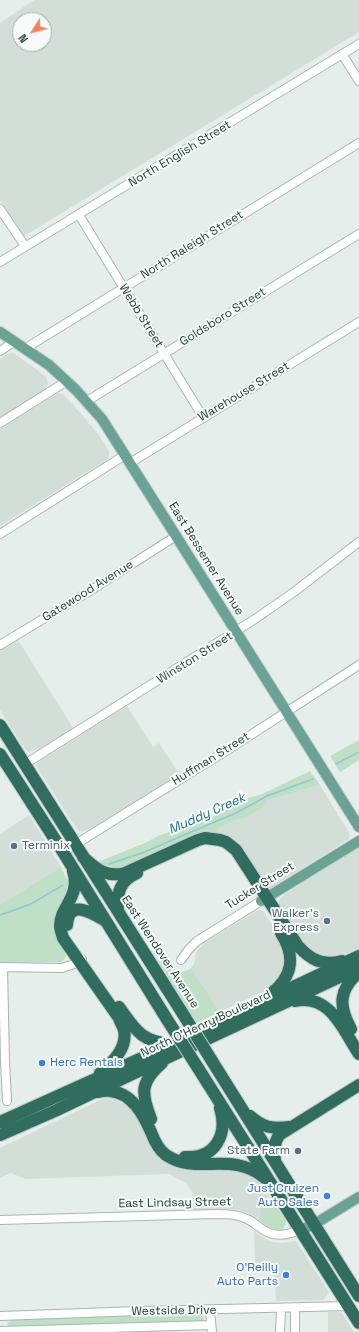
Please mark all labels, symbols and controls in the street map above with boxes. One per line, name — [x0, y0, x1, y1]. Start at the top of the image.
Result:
north arrow — [12, 12, 52, 52]
text: N — [15, 31, 31, 46]
street label: North English Street — [126, 118, 234, 190]
street label: North Raleigh Street — [138, 208, 246, 282]
street label: Webb Street — [116, 281, 166, 351]
street label: Goldsboro Street — [177, 285, 269, 349]
street label: Warehouse Street — [196, 359, 292, 425]
street label: East Bessemer Avenue — [165, 500, 247, 618]
street label: Gatewood Avenue — [40, 557, 136, 625]
street label: Winston Street — [154, 629, 236, 687]
street label: Huffman Street — [170, 729, 252, 789]
water label: Muddy Creek — [166, 790, 248, 838]
place label: Terminix — [22, 839, 70, 853]
marker: Terminix — [9, 841, 19, 851]
street label: Tucker Street — [223, 859, 297, 913]
street label: East Wendover Avenue — [118, 893, 202, 1011]
place label: Walker's Express — [272, 907, 319, 935]
marker: Walker's Express — [322, 916, 332, 926]
street label: North O'Henry Boulevard — [139, 988, 273, 1060]
place label: Herc Rentals — [50, 1056, 123, 1070]
marker: Herc Rentals — [37, 1058, 47, 1068]
place label: State Farm — [227, 1144, 290, 1158]
marker: State Farm — [293, 1146, 303, 1156]
place label: Just Cruizen Auto Sales — [247, 1182, 319, 1210]
marker: Just Cruizen Auto Sales — [322, 1191, 332, 1201]
street label: East Lindsay Street — [118, 1195, 232, 1211]
place label: O'Reilly Auto Parts — [217, 1261, 278, 1289]
marker: O'Reilly Auto Parts — [281, 1270, 291, 1280]
street label: Westside Drive — [131, 1303, 217, 1319]

